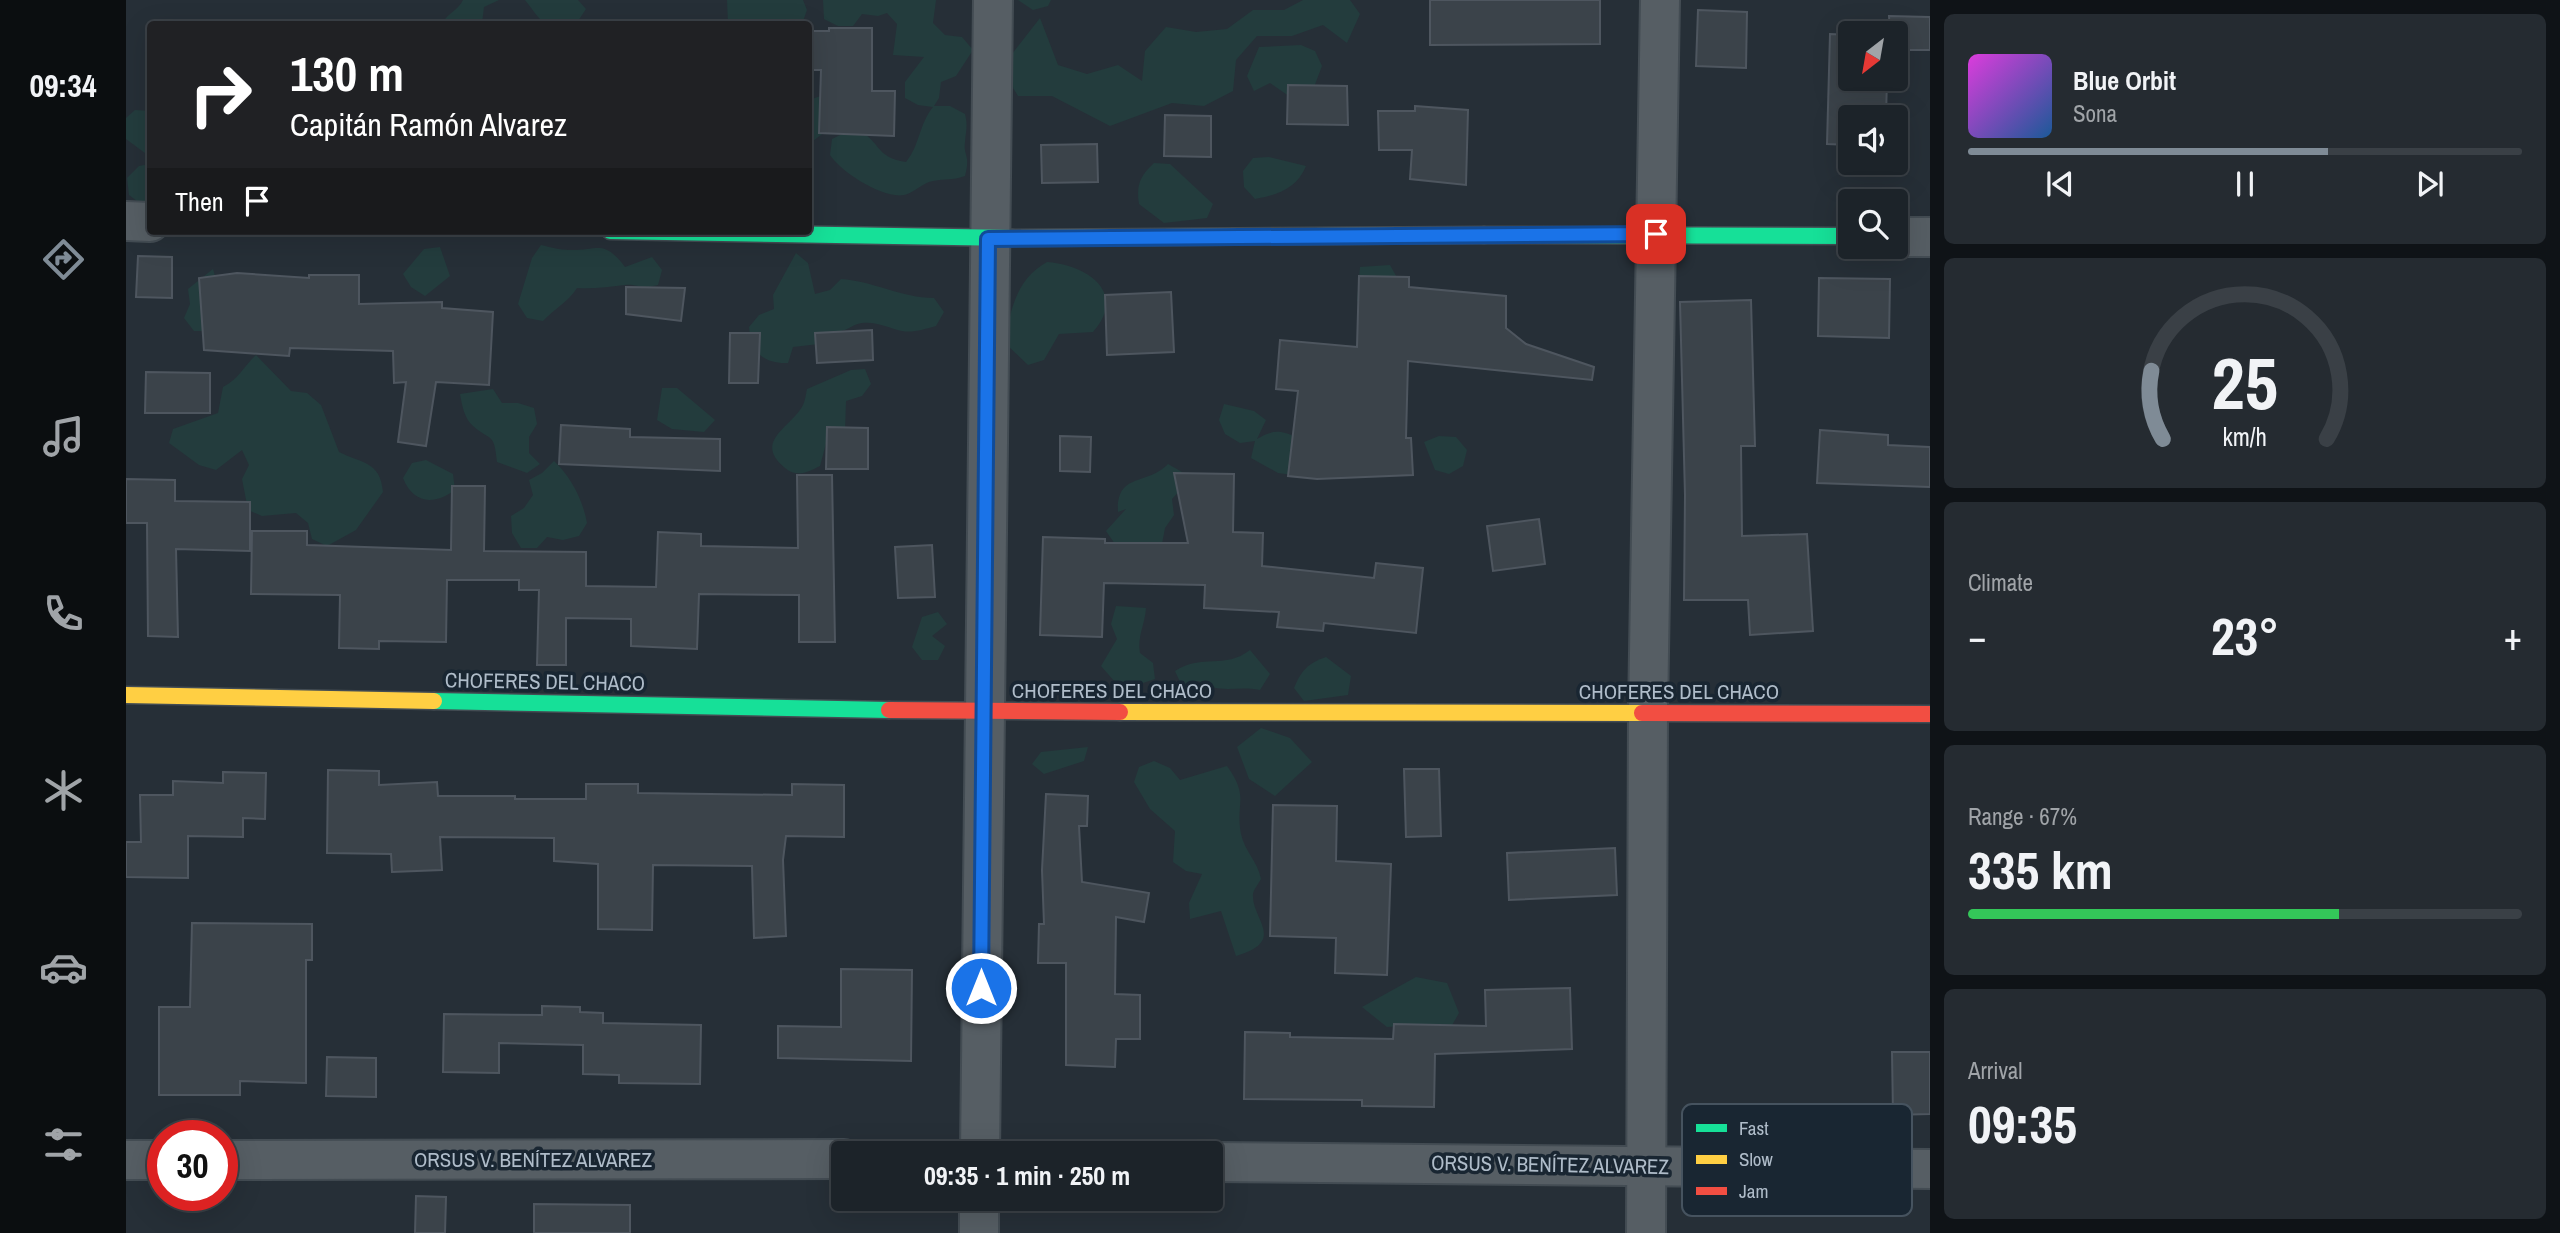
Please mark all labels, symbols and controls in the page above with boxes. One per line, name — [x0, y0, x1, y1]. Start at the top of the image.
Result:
north arrow — [1838, 21, 1908, 91]
map controls — [1838, 21, 1908, 259]
text: 130 m — [290, 40, 404, 106]
icon: right — [175, 49, 266, 140]
text: Blue Orbit — [2073, 63, 2176, 98]
text: 09:34 — [29, 64, 97, 107]
text: Sona — [2073, 98, 2117, 129]
text: Capitán Ramón Alvarez — [290, 103, 567, 146]
button: sound — [1838, 105, 1908, 175]
icon: previous — [2041, 165, 2079, 203]
icon: pause — [2226, 165, 2264, 203]
icon: next — [2411, 165, 2449, 203]
icon: arrive — [238, 182, 276, 220]
text: Then — [175, 184, 224, 219]
button: search — [1838, 189, 1908, 259]
pin — [1626, 204, 1686, 264]
icon: arrive — [1637, 215, 1675, 253]
icon: directions — [39, 235, 88, 284]
text: 25 — [2212, 334, 2278, 432]
icon: music — [39, 412, 88, 461]
text: km/h — [2223, 419, 2267, 453]
text: Climate — [1968, 567, 2033, 598]
icon: phone — [39, 589, 88, 638]
text: 23° — [2211, 601, 2279, 671]
text: − — [1968, 611, 1986, 662]
text: + — [2504, 611, 2522, 662]
street label: CHOFERES DEL CHACO — [445, 665, 645, 698]
street label: CHOFERES DEL CHACO — [1012, 676, 1212, 705]
street label: CHOFERES DEL CHACO — [1579, 677, 1779, 706]
icon: climate — [39, 766, 88, 815]
text: Range · 67% — [1968, 801, 2077, 832]
text: 335 km — [1968, 835, 2113, 905]
icon: car — [39, 943, 88, 992]
position arrow — [944, 951, 1018, 1025]
text: Arrival — [1968, 1055, 2023, 1086]
text: 09:35 — [1968, 1089, 2077, 1159]
legend — [1682, 1104, 1912, 1216]
text: Fast — [1739, 1115, 1769, 1141]
icon: filters — [39, 1120, 88, 1169]
speed limit sign: 30 — [147, 1120, 238, 1211]
street label: ORSUS V. BENÍTEZ ALVAREZ — [414, 1145, 652, 1174]
text: Slow — [1739, 1146, 1774, 1172]
street label: ORSUS V. BENÍTEZ ALVAREZ — [1431, 1148, 1670, 1181]
text: 09:35 · 1 min · 250 m — [924, 1158, 1130, 1193]
text: Jam — [1739, 1178, 1768, 1204]

